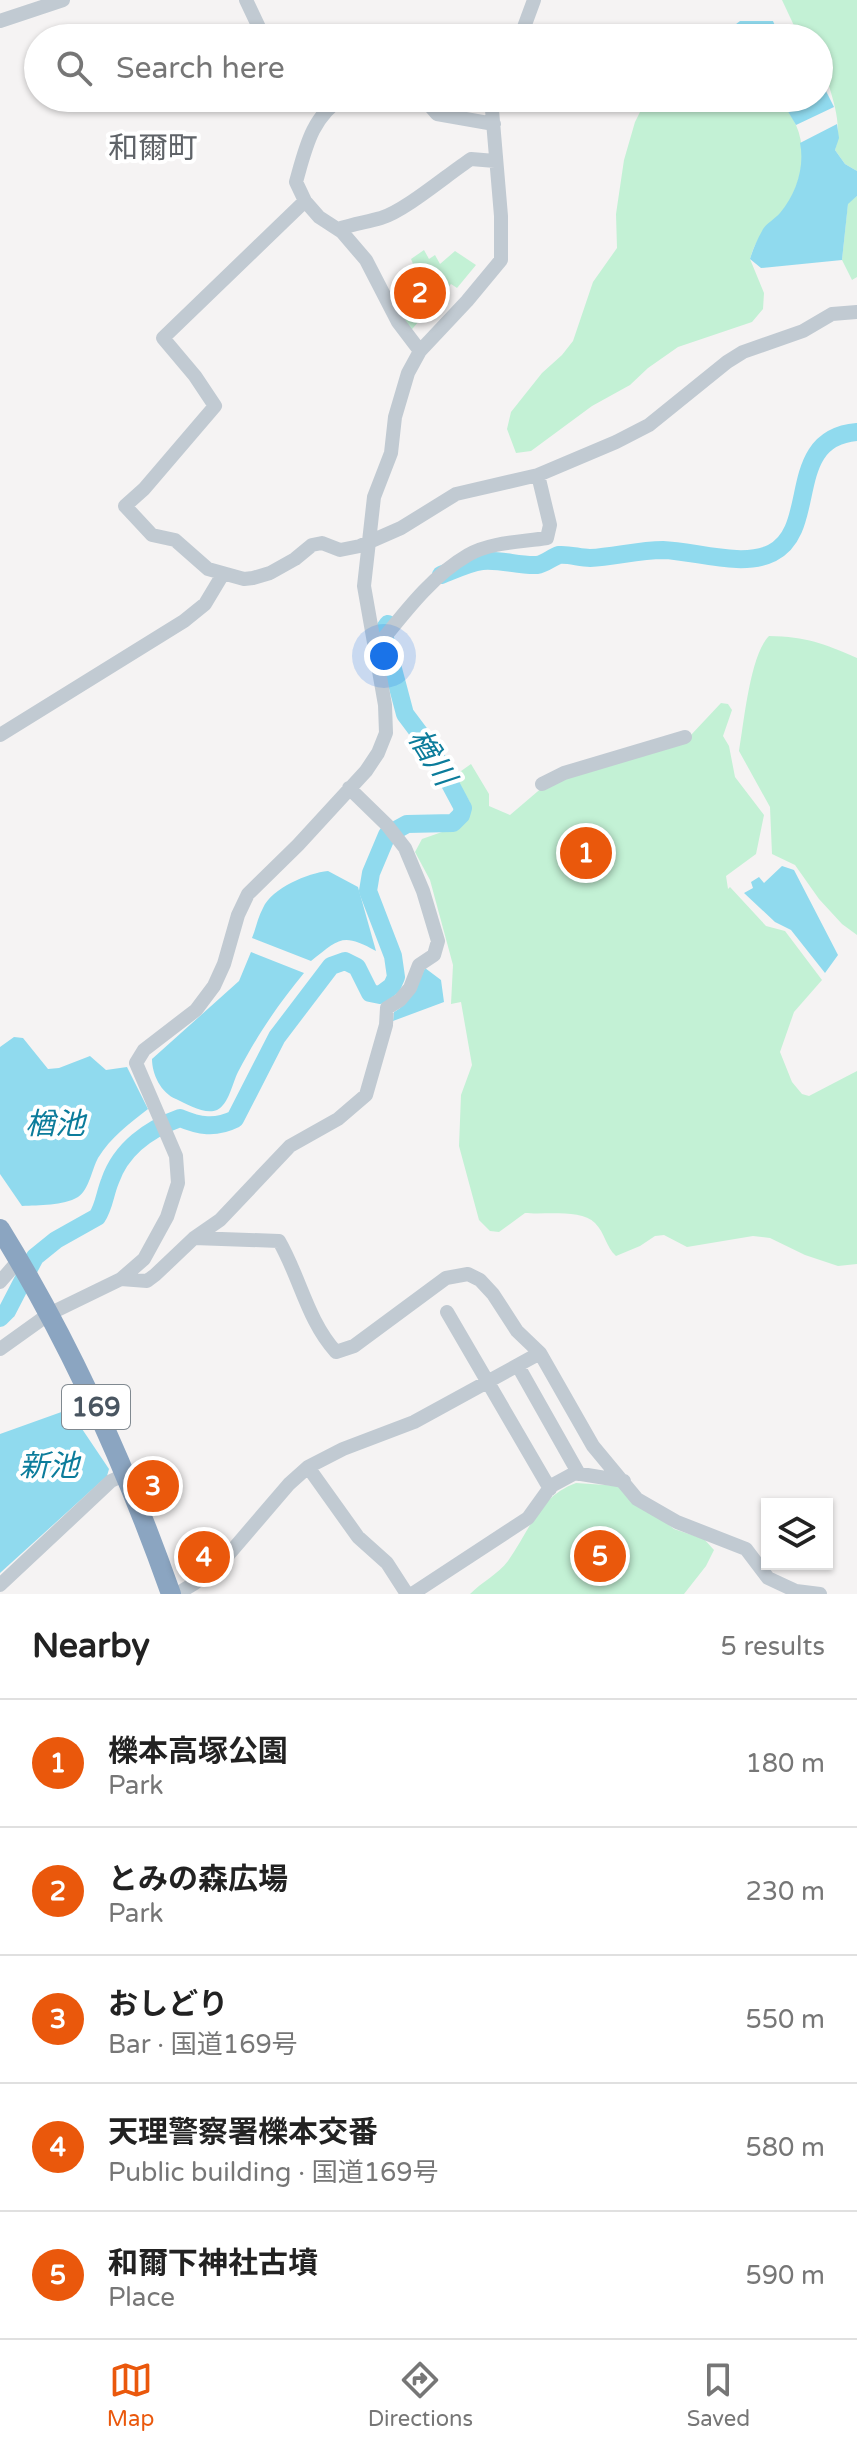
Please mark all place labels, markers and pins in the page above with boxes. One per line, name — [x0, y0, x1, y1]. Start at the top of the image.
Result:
pin: 2 — [394, 263, 446, 323]
pin: 1 — [560, 823, 612, 883]
pin: 3 — [127, 1456, 179, 1516]
pin: 5 — [574, 1526, 626, 1586]
pin: 4 — [178, 1527, 230, 1587]

